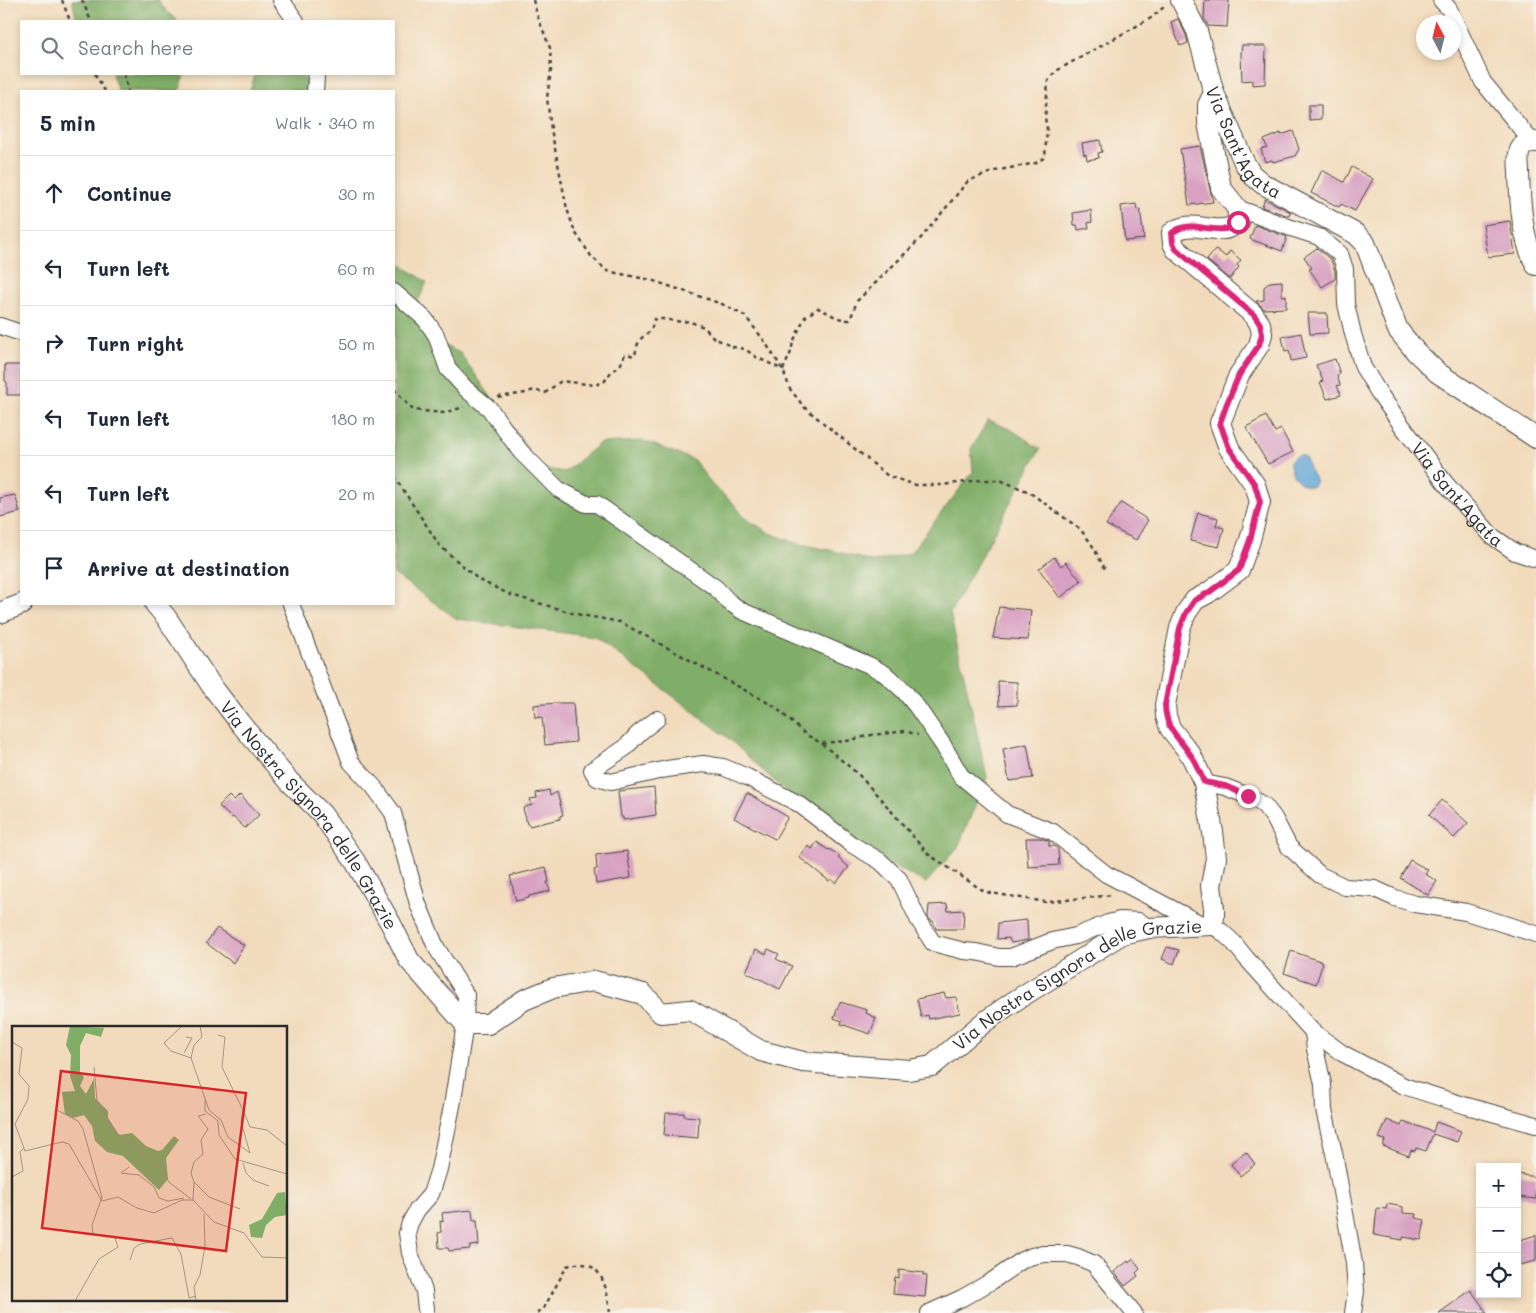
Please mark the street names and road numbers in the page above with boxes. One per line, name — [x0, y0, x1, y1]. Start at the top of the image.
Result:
street label: Via Sant'Agata — [1201, 84, 1286, 204]
street label: Via Sant'Agata — [1406, 437, 1508, 552]
street label: Via Nostra Signora delle Grazie — [215, 695, 404, 934]
street label: Via Nostra Signora delle Grazie — [947, 913, 1203, 1056]

